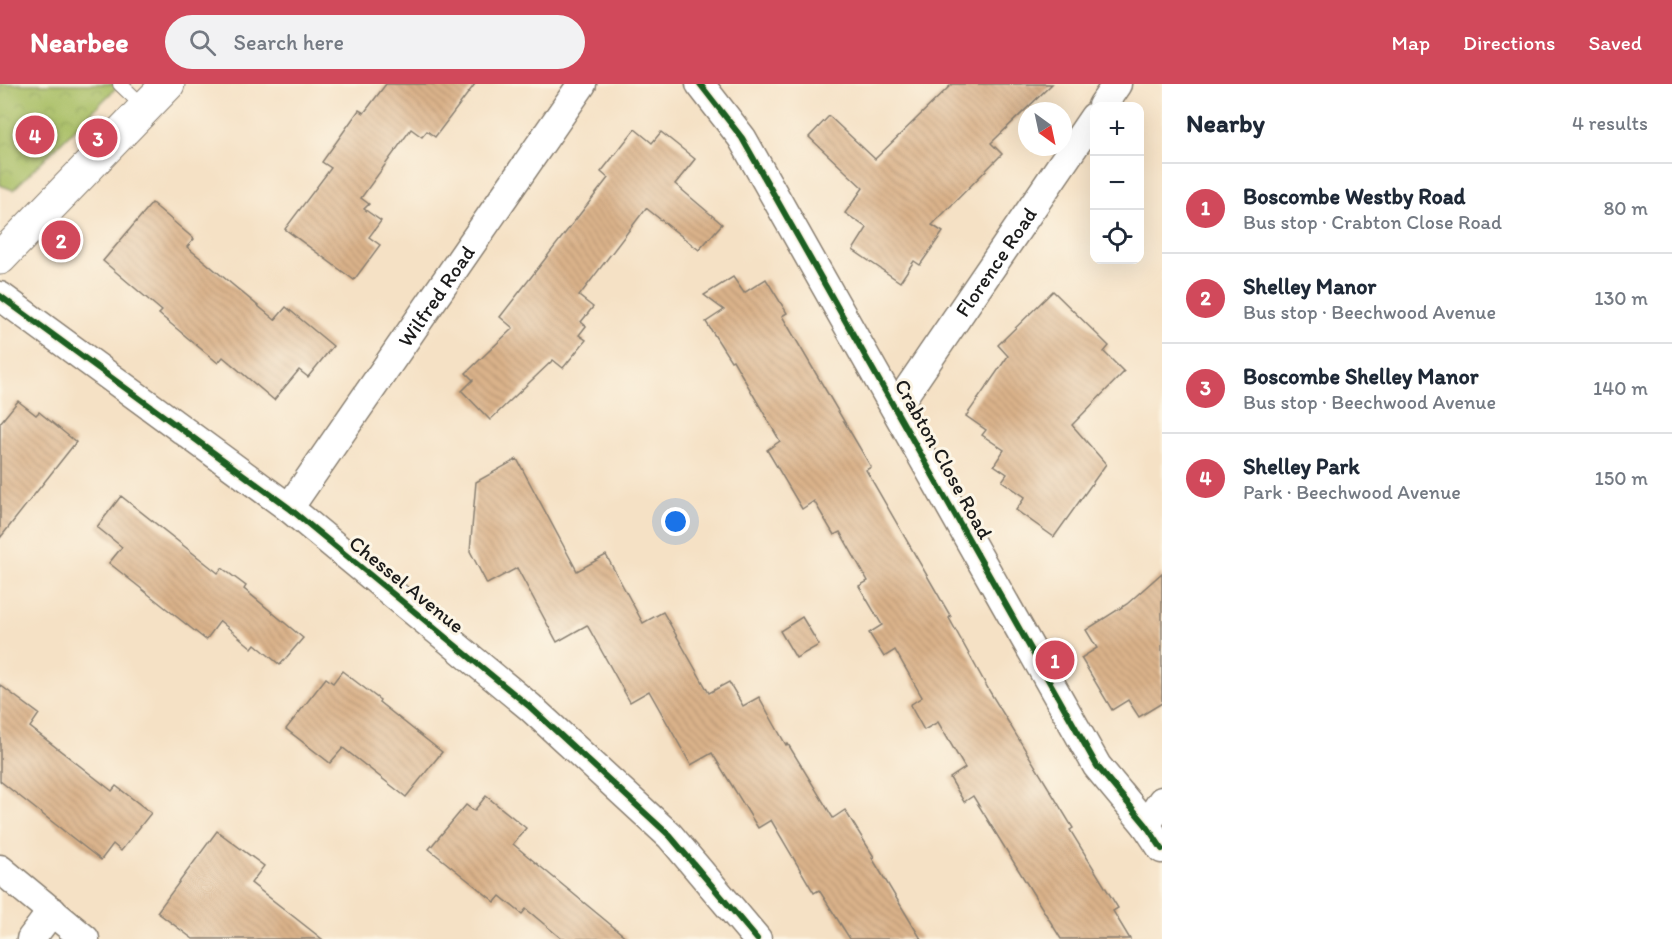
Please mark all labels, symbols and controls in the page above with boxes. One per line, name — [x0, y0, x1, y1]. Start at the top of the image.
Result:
search box — [165, 15, 585, 69]
text: Nearbee — [30, 25, 129, 59]
icon: search — [186, 26, 219, 59]
text: Search here — [234, 29, 344, 56]
text: Map — [1392, 30, 1430, 55]
text: Directions — [1463, 30, 1555, 55]
text: Saved — [1588, 30, 1642, 55]
north arrow — [1018, 102, 1072, 156]
map controls — [1090, 102, 1144, 264]
button: + — [1090, 102, 1144, 156]
text: Nearby — [1186, 107, 1265, 139]
text: 4 results — [1572, 111, 1648, 135]
pin: 4 — [15, 112, 54, 158]
pin: 3 — [78, 116, 118, 160]
button: − — [1090, 156, 1144, 210]
text: Boscombe Westby Road — [1243, 183, 1466, 210]
text: 1 — [1201, 196, 1210, 220]
text: 80 m — [1603, 196, 1648, 220]
street label: Florence Road — [949, 202, 1041, 321]
button: locate — [1090, 210, 1144, 264]
text: Bus stop · Crabton Close Road — [1243, 210, 1502, 234]
pin: 2 — [42, 218, 80, 262]
street label: Wilfred Road — [392, 240, 479, 351]
text: Shelley Manor — [1243, 273, 1376, 300]
text: 2 — [1200, 286, 1211, 310]
text: 130 m — [1594, 286, 1648, 310]
text: Bus stop · Beechwood Avenue — [1243, 300, 1496, 324]
text: Boscombe Shelley Manor — [1243, 363, 1478, 390]
street label: Crabton Close Road — [890, 375, 999, 544]
text: 3 — [1200, 376, 1211, 400]
text: 140 m — [1593, 376, 1648, 400]
text: Bus stop · Beechwood Avenue — [1243, 390, 1496, 414]
text: Shelley Park — [1243, 453, 1360, 480]
text: 4 — [1199, 466, 1212, 490]
text: 150 m — [1595, 466, 1648, 490]
text: Park · Beechwood Avenue — [1243, 480, 1461, 504]
your location — [661, 507, 690, 536]
street label: Chessel Avenue — [344, 530, 470, 638]
pin: 1 — [1036, 638, 1074, 682]

